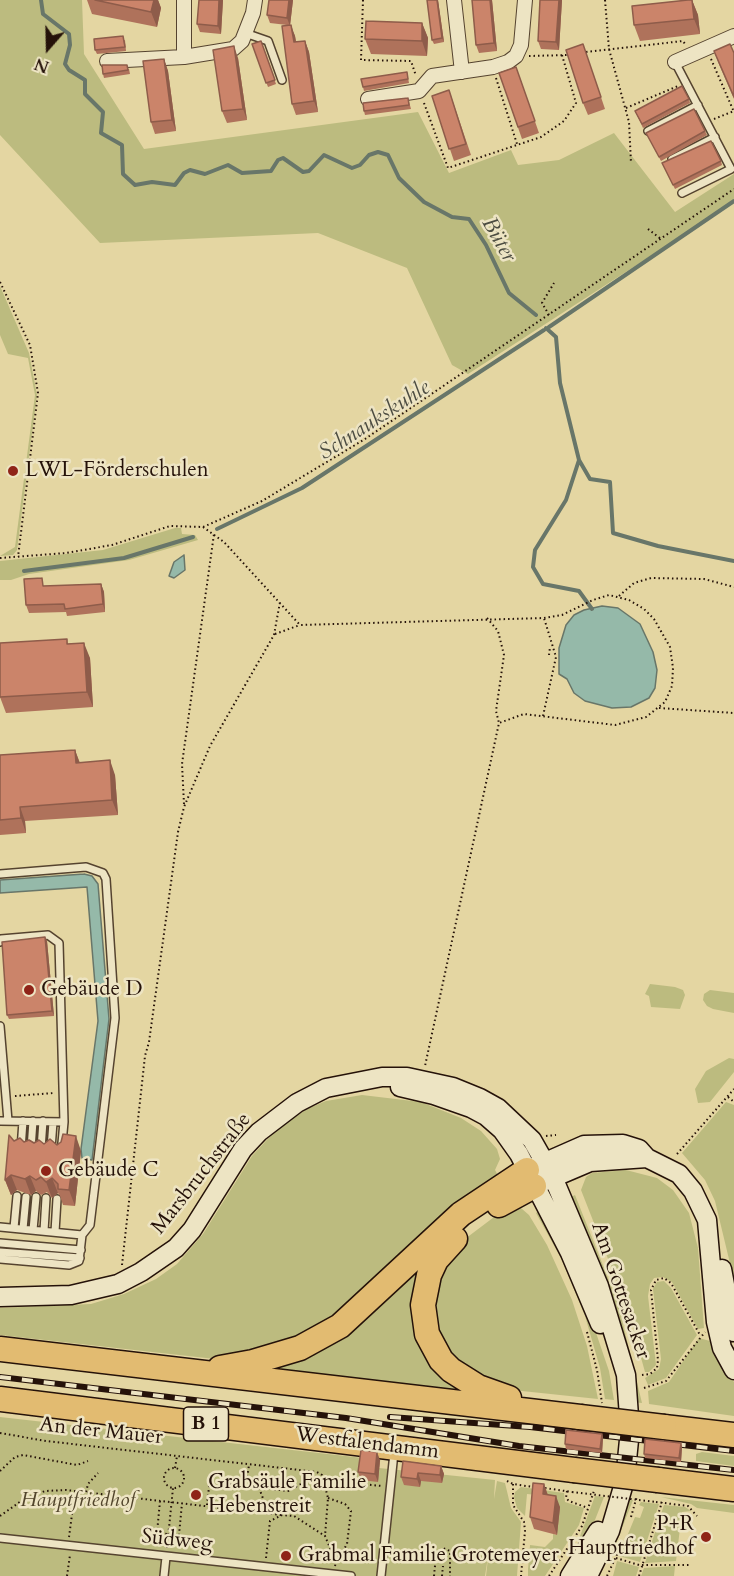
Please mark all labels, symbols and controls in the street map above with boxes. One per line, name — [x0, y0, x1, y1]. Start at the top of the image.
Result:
north arrow — [18, 18, 78, 78]
text: N — [32, 52, 52, 78]
water label: Büter — [475, 213, 521, 267]
water label: Schnaukskuhle — [314, 375, 436, 467]
place label: LWL-Förderschulen — [25, 458, 209, 484]
marker: LWL-Förderschulen — [6, 464, 20, 478]
place label: Gebäude D — [41, 977, 143, 1003]
marker: Gebäude D — [22, 983, 36, 997]
street label: Marsbruchstraße — [147, 1108, 257, 1240]
place label: Gebäude C — [58, 1158, 159, 1184]
marker: Gebäude C — [39, 1164, 53, 1178]
street label: Am Gottesacker — [585, 1219, 655, 1363]
road number: B 1 — [184, 1407, 228, 1441]
street label: An der Mauer — [38, 1413, 164, 1451]
street label: Westfalendamm — [294, 1423, 440, 1465]
place label: Grabsäule Familie Hebenstreit — [208, 1470, 366, 1520]
park label: Hauptfriedhof — [20, 1488, 136, 1514]
marker: Grabsäule Familie Hebenstreit — [189, 1488, 203, 1502]
place label: P+R Hauptfriedhof — [568, 1512, 694, 1562]
street label: Südweg — [140, 1525, 214, 1557]
marker: P+R Hauptfriedhof — [699, 1530, 713, 1544]
place label: Grabmal Familie Grotemeyer — [298, 1543, 559, 1569]
marker: Grabmal Familie Grotemeyer — [279, 1549, 293, 1563]

